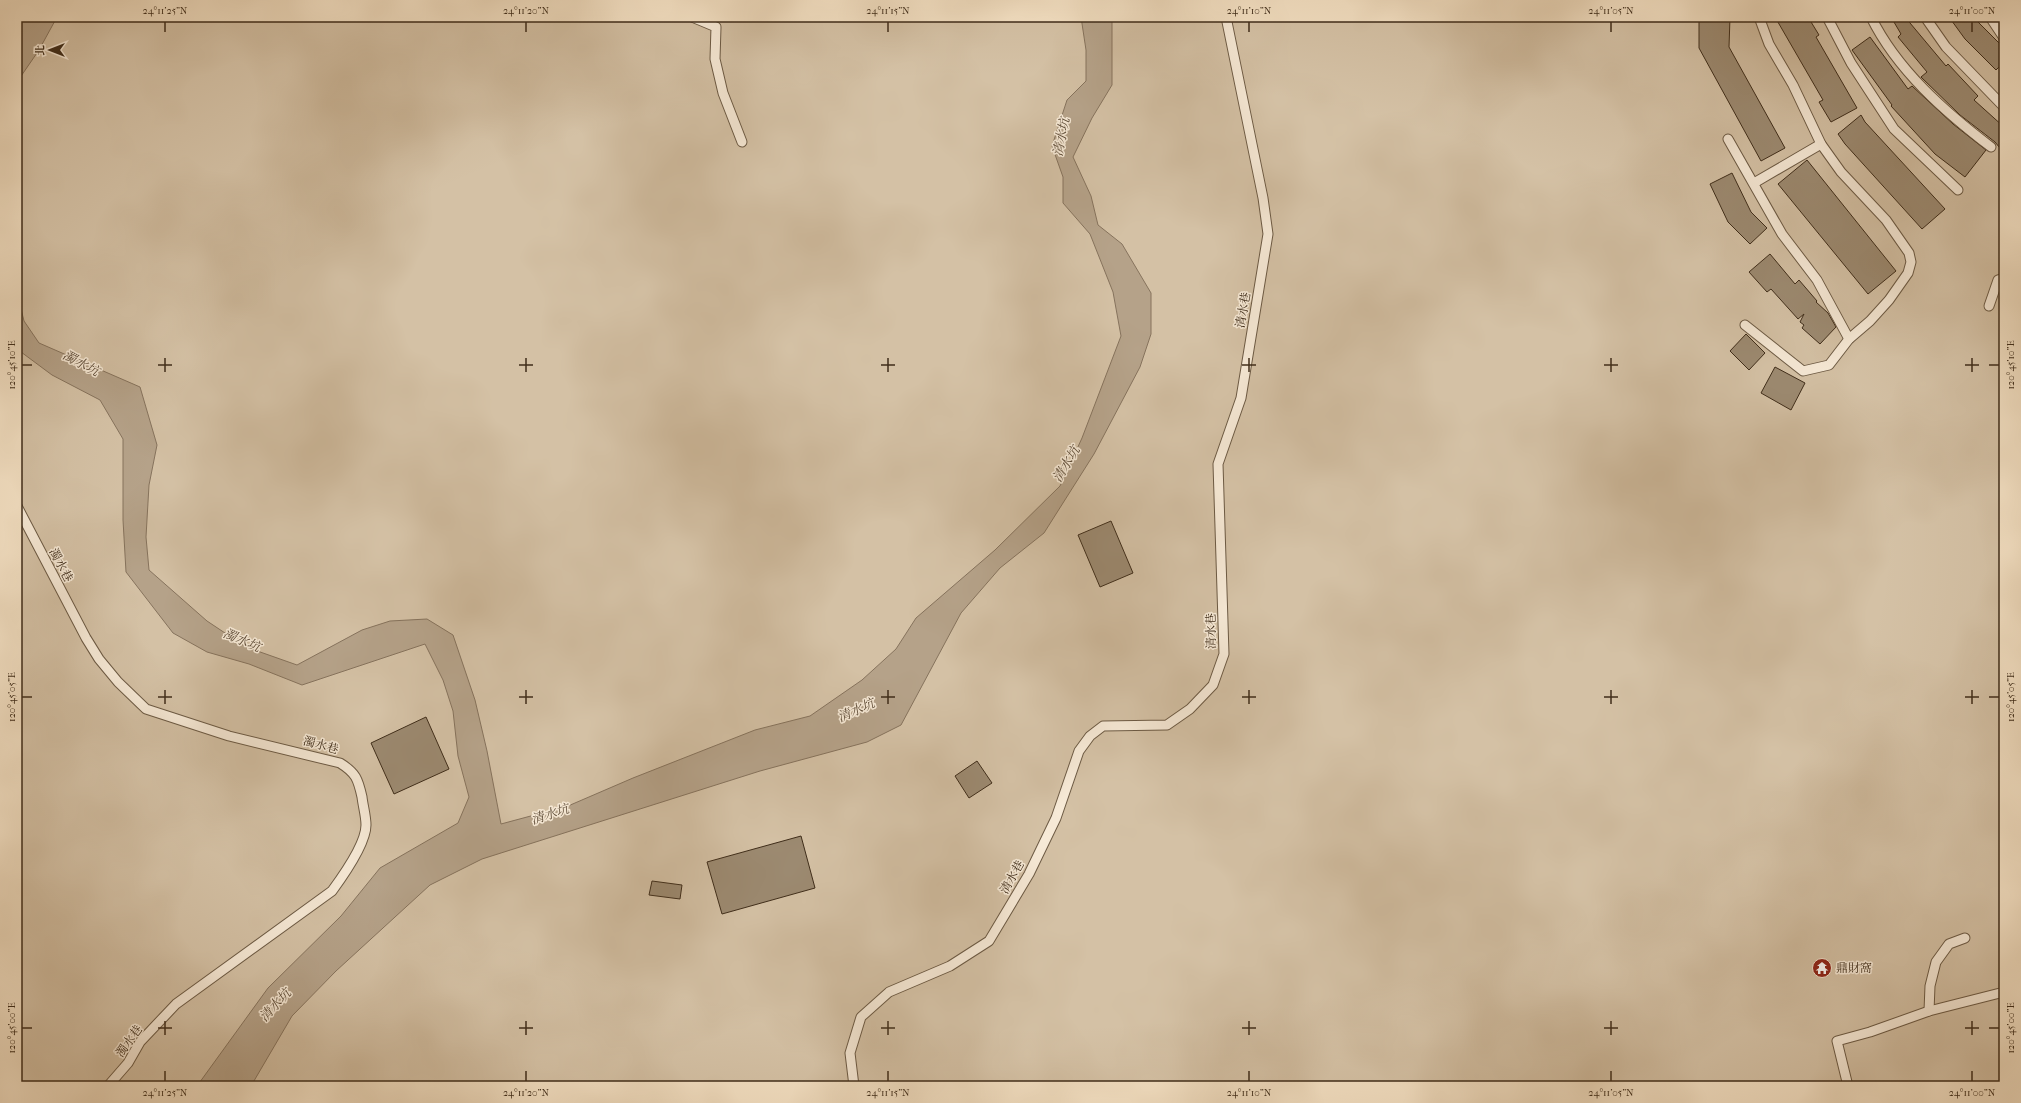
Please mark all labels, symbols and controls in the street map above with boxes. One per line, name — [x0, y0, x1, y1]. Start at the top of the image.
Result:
text: 24°11'25"N — [143, 5, 188, 17]
text: 24°11'20"N — [503, 5, 549, 17]
text: 24°11'15"N — [866, 5, 910, 17]
text: 24°11'10"N — [1227, 5, 1272, 17]
text: 24°11'05"N — [1588, 5, 1634, 17]
text: 24°11'00"N — [1949, 5, 1996, 17]
north arrow — [30, 30, 70, 70]
text: 北 — [34, 45, 47, 56]
water label: 清水坑 — [1050, 114, 1072, 158]
street label: 清水巷 — [1233, 291, 1253, 329]
text: 120°45'10"E — [6, 340, 18, 390]
text: 120°45'10"E — [2005, 340, 2017, 390]
water label: 濁水坑 — [60, 347, 103, 380]
water label: 清水坑 — [1050, 442, 1083, 485]
street label: 濁水巷 — [46, 546, 76, 584]
street label: 清水巷 — [1204, 613, 1218, 649]
water label: 濁水坑 — [221, 625, 265, 655]
text: 120°45'05"E — [6, 672, 18, 722]
text: 120°45'05"E — [2005, 672, 2017, 722]
water label: 清水坑 — [835, 694, 879, 725]
street label: 濁水巷 — [302, 734, 340, 756]
water label: 清水坑 — [529, 800, 573, 827]
street label: 清水巷 — [997, 858, 1027, 896]
temple icon: 鼎財窩 — [1811, 957, 1833, 979]
place label: 鼎財窩 — [1836, 961, 1872, 975]
water label: 清水坑 — [256, 984, 295, 1024]
text: 120°45'00"E — [6, 1002, 18, 1054]
text: 120°45'00"E — [2005, 1002, 2017, 1054]
street label: 濁水巷 — [113, 1022, 145, 1060]
text: 24°11'25"N — [143, 1087, 188, 1099]
text: 24°11'20"N — [503, 1087, 549, 1099]
text: 24°11'15"N — [866, 1087, 910, 1099]
text: 24°11'10"N — [1227, 1087, 1272, 1099]
text: 24°11'05"N — [1588, 1087, 1634, 1099]
text: 24°11'00"N — [1949, 1087, 1996, 1099]

